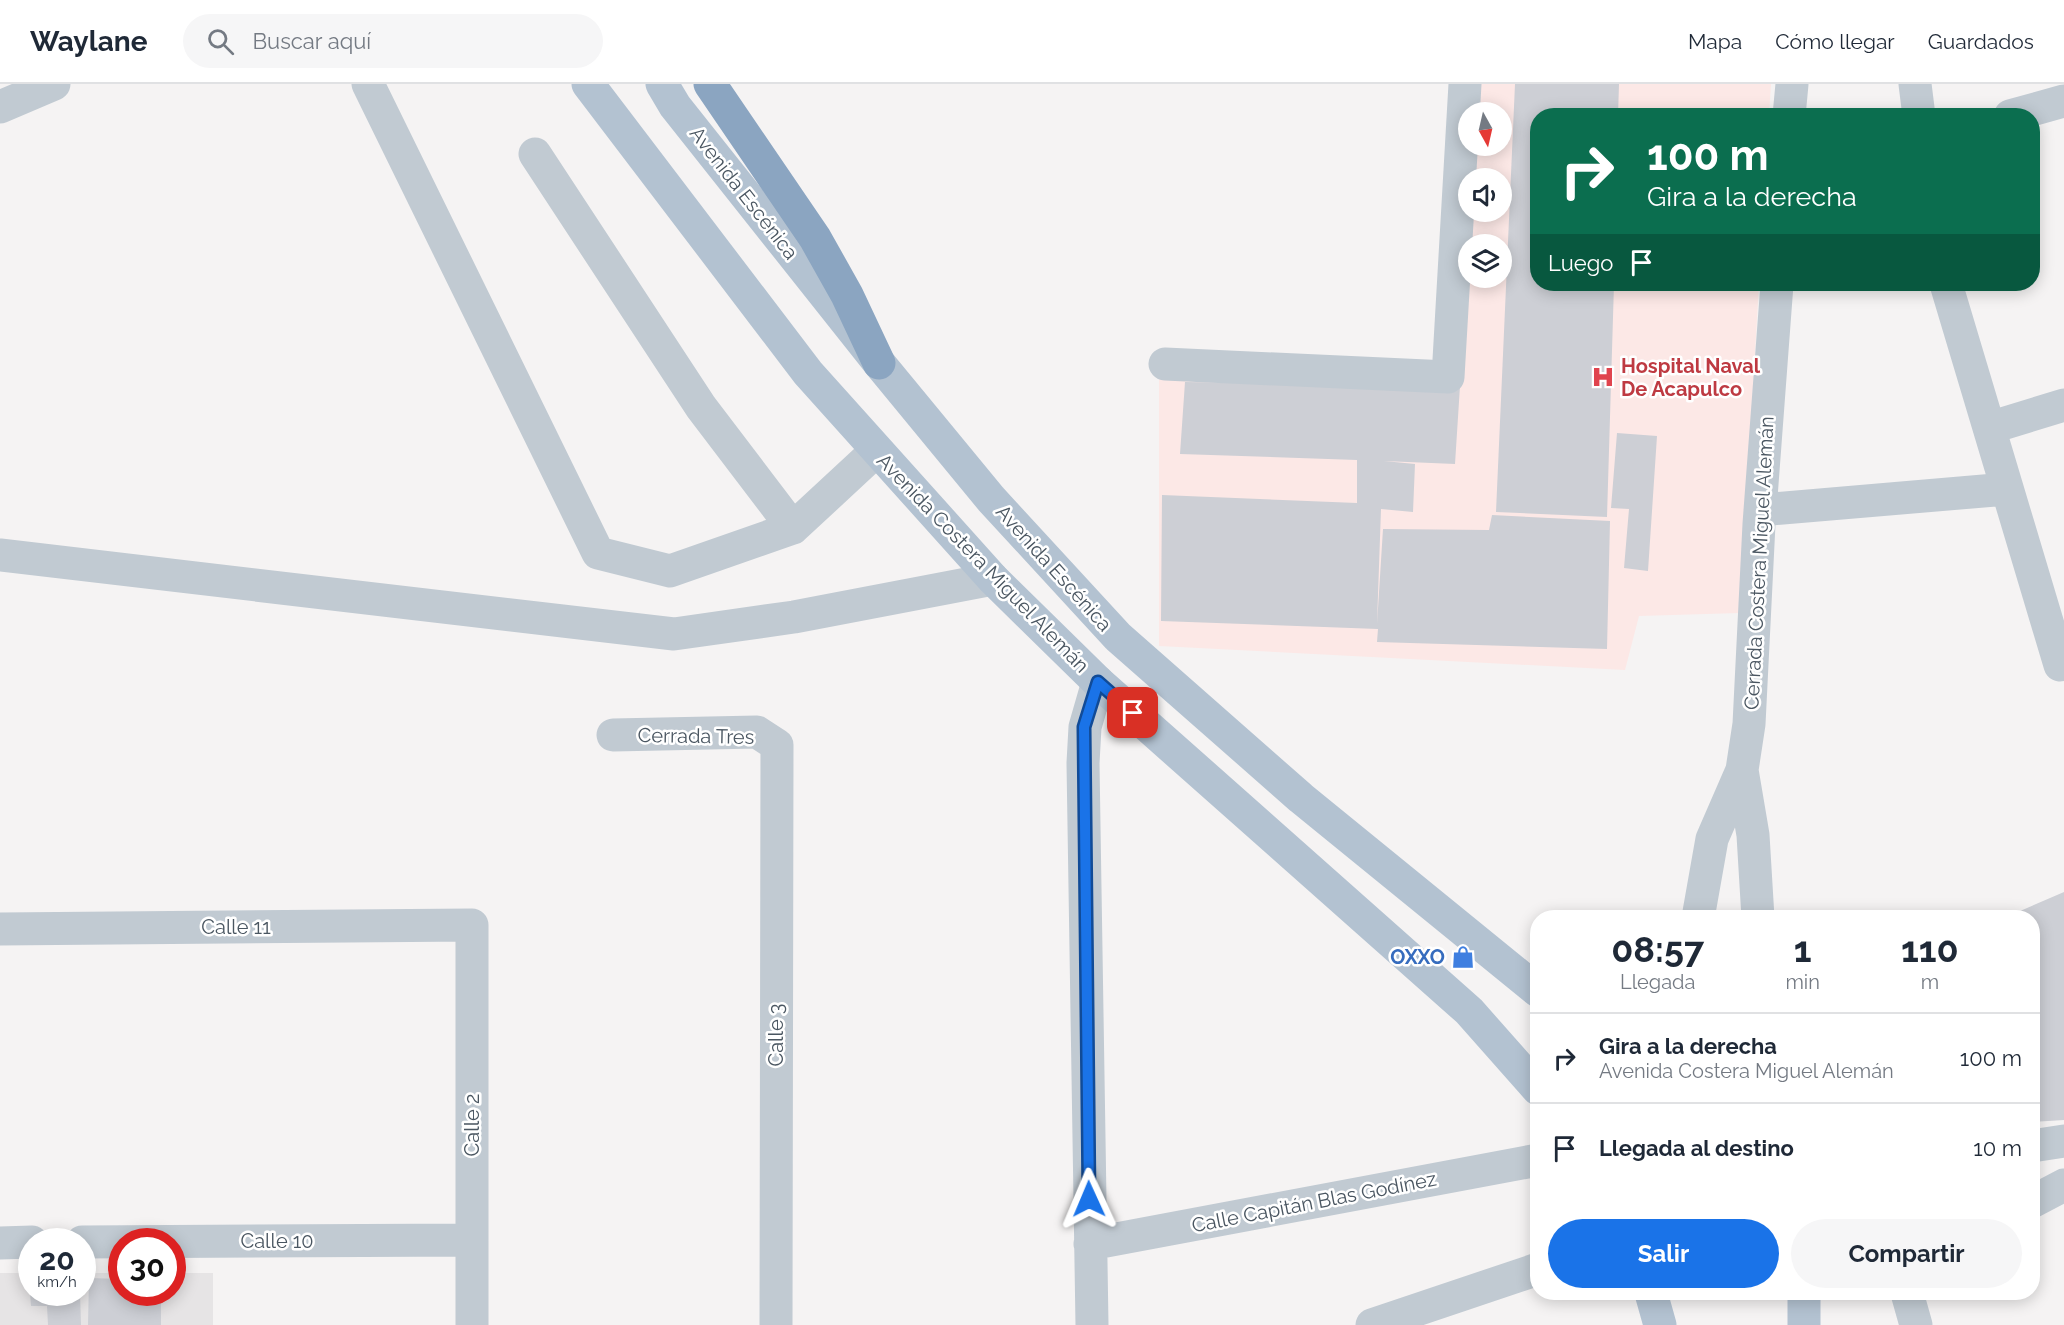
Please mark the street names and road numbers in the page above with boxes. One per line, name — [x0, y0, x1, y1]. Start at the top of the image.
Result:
street label: Avenida Escénica — [685, 122, 803, 264]
street label: Cerrada Costera Miguel Alemán — [1739, 415, 1779, 711]
street label: Avenida Costera Miguel Alemán — [872, 449, 1094, 677]
street label: Avenida Escénica — [991, 500, 1117, 636]
street label: Cerrada Tres — [637, 723, 755, 749]
street label: Calle 11 — [201, 915, 271, 939]
street label: Calle 3 — [764, 1003, 788, 1067]
street label: Calle 2 — [460, 1094, 484, 1156]
street label: Calle Capitán Blas Godínez — [1190, 1166, 1438, 1237]
street label: Calle 10 — [240, 1229, 314, 1253]

